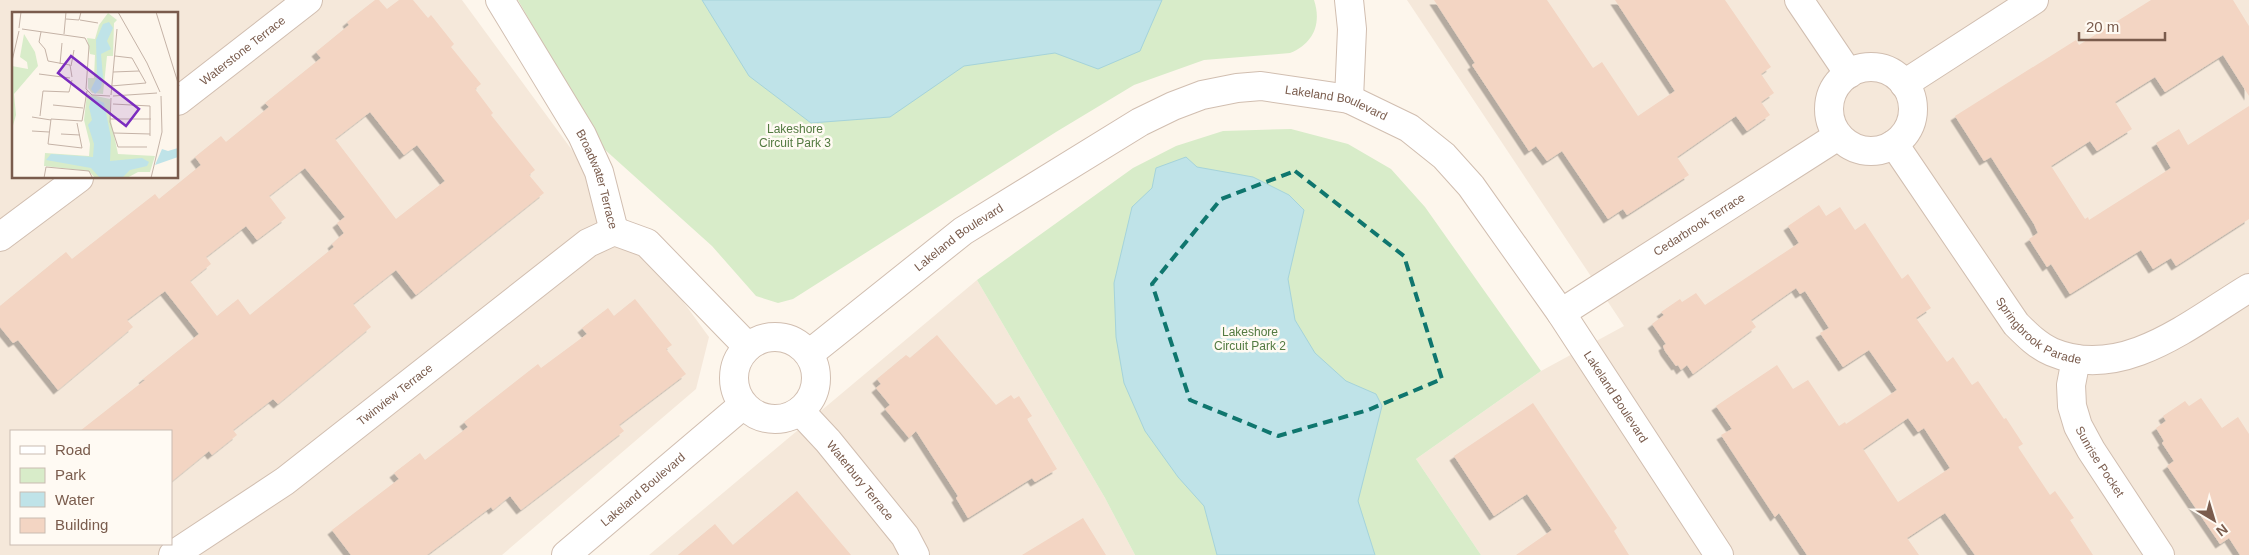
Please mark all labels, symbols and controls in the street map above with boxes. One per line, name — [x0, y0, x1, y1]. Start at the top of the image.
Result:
scale bar — [2079, 10, 2165, 42]
inset map — [12, 12, 179, 179]
street label: Waterstone Terrace — [197, 13, 288, 88]
text: 20 m — [2086, 18, 2119, 35]
street label: Lakeland Boulevard — [1284, 83, 1390, 123]
park label: Lakeshore Circuit Park 3 — [759, 122, 831, 150]
street label: Broadwater Terrace — [573, 127, 620, 231]
street label: Cedarbrook Terrace — [1651, 190, 1748, 259]
street label: Lakeland Boulevard — [912, 201, 1006, 274]
street label: Springbrook Parade — [1993, 294, 2082, 367]
park label: Lakeshore Circuit Park 2 — [1214, 325, 1286, 353]
street label: Lakeland Boulevard — [1581, 349, 1651, 445]
street label: Twinview Terrace — [354, 361, 436, 429]
street label: Sunrise Pocket — [2072, 424, 2127, 500]
legend — [10, 430, 172, 545]
street label: Waterbury Terrace — [824, 438, 897, 523]
text: Road — [55, 441, 91, 458]
street label: Lakeland Boulevard — [598, 450, 688, 529]
text: Park — [55, 466, 86, 483]
text: Water — [55, 491, 94, 508]
north arrow — [2189, 495, 2239, 545]
text: Building — [55, 516, 108, 533]
text: N — [2213, 521, 2231, 540]

